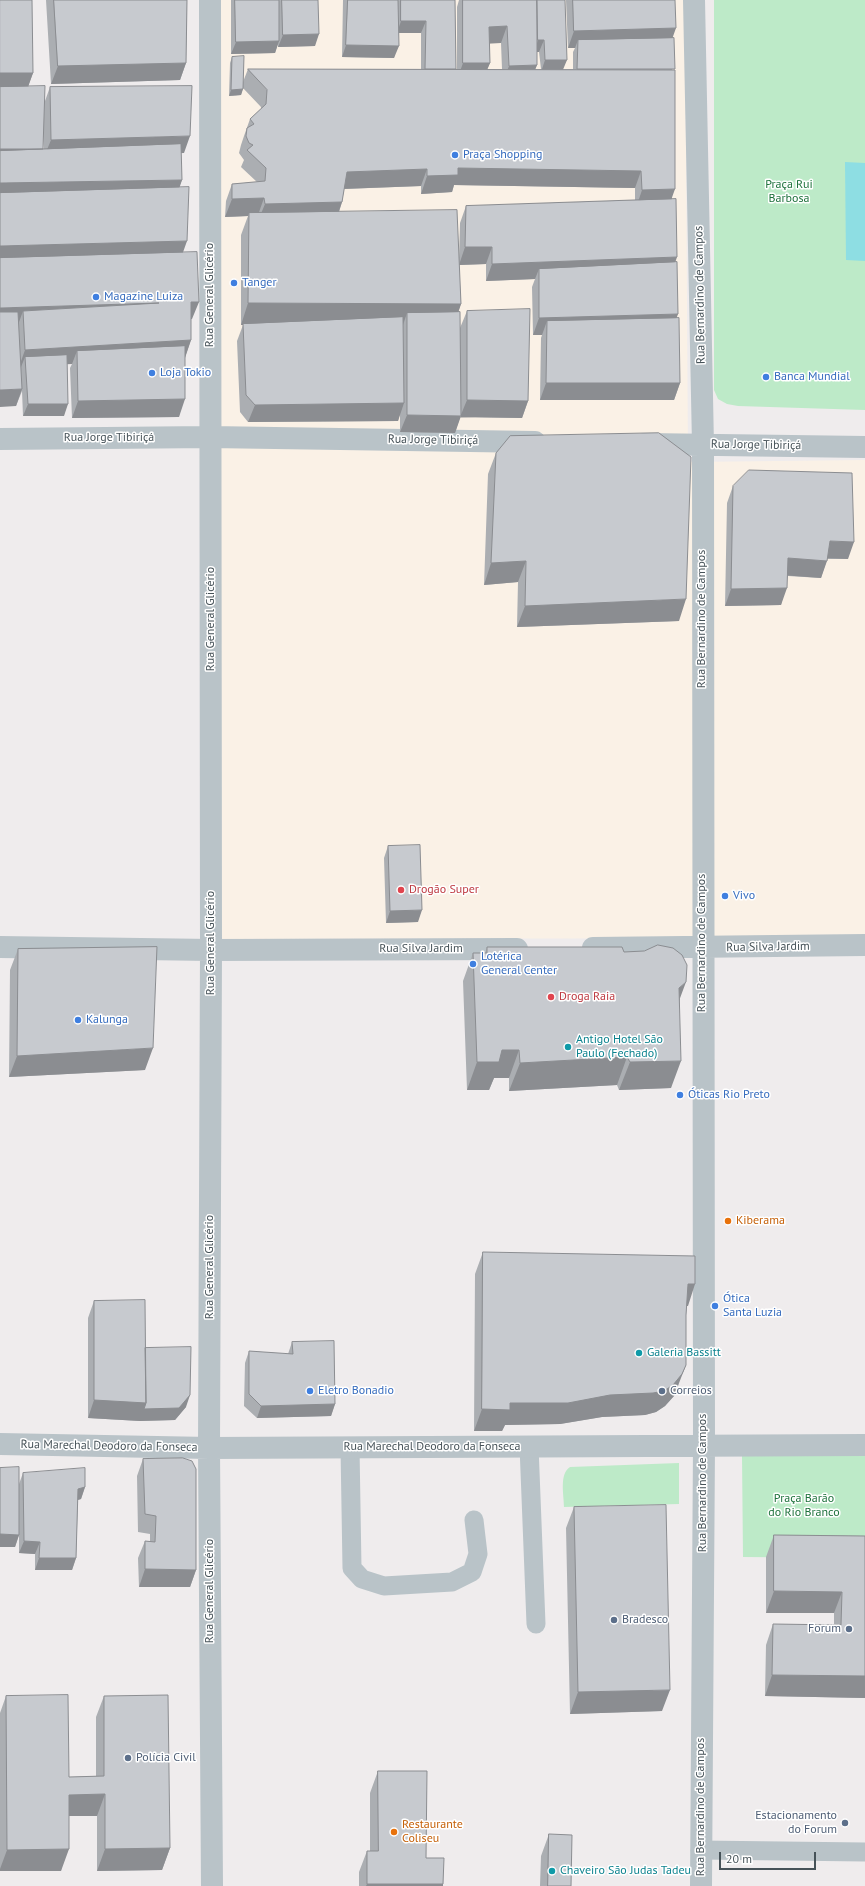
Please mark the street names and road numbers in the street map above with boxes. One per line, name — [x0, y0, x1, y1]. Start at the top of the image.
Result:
street label: Rua Bernardino de Campos — [692, 226, 708, 364]
street label: Rua General Glicério — [203, 243, 217, 347]
street label: Rua Jorge Tibiriçá — [64, 431, 154, 445]
street label: Rua Jorge Tibiriçá — [388, 432, 478, 448]
street label: Rua Jorge Tibiriçá — [711, 437, 801, 453]
street label: Rua Bernardino de Campos — [695, 550, 709, 688]
street label: Rua General Glicério — [204, 567, 218, 671]
street label: Rua Bernardino de Campos — [695, 874, 709, 1012]
street label: Rua General Glicério — [204, 891, 218, 995]
street label: Rua Silva Jardim — [726, 939, 810, 955]
street label: Rua Silva Jardim — [379, 942, 463, 956]
street label: Rua General Glicério — [203, 1215, 217, 1319]
street label: Rua Bernardino de Campos — [696, 1414, 710, 1552]
street label: Rua Marechal Deodoro da Fonseca — [20, 1437, 198, 1455]
street label: Rua Marechal Deodoro da Fonseca — [344, 1440, 520, 1454]
street label: Rua General Glicério — [203, 1539, 217, 1643]
street label: Rua Bernardino de Campos — [694, 1738, 708, 1876]

